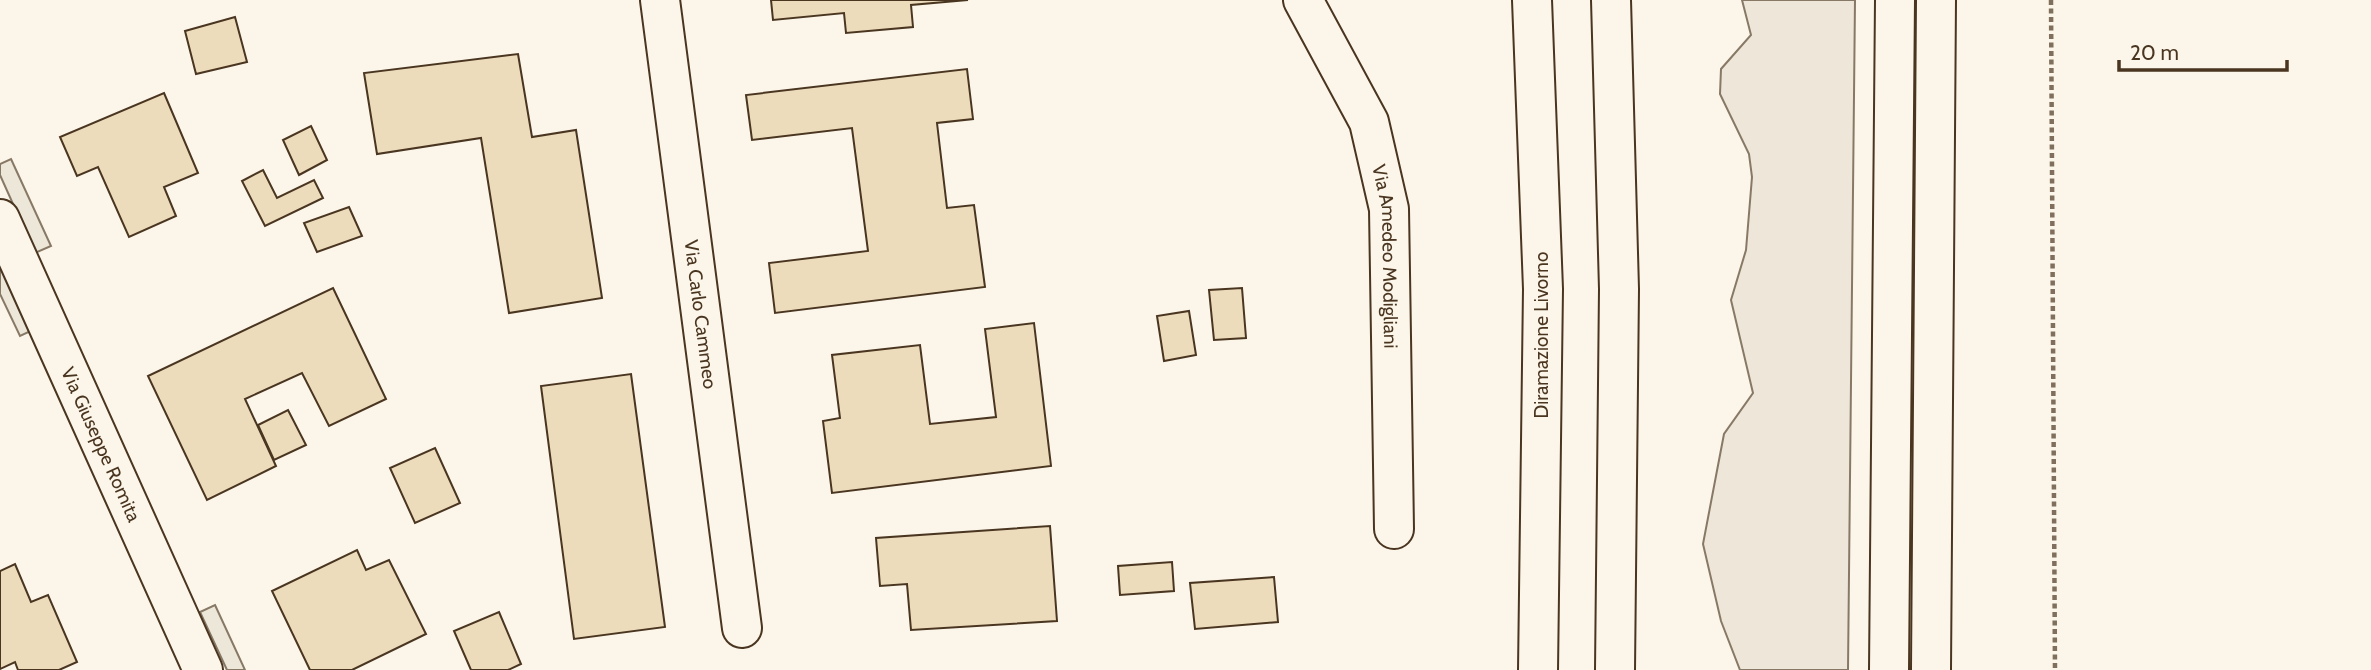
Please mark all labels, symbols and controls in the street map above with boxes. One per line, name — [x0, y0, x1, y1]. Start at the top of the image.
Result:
scale bar — [2119, 28, 2287, 72]
text: 20 m — [2130, 40, 2179, 65]
street label: Via Amedeo Modigliani — [1368, 162, 1403, 349]
street label: Via Carlo Cammeo — [680, 238, 722, 390]
street label: Diramazione Livorno — [1530, 252, 1553, 418]
street label: Via Giuseppe Romita — [57, 363, 146, 525]

